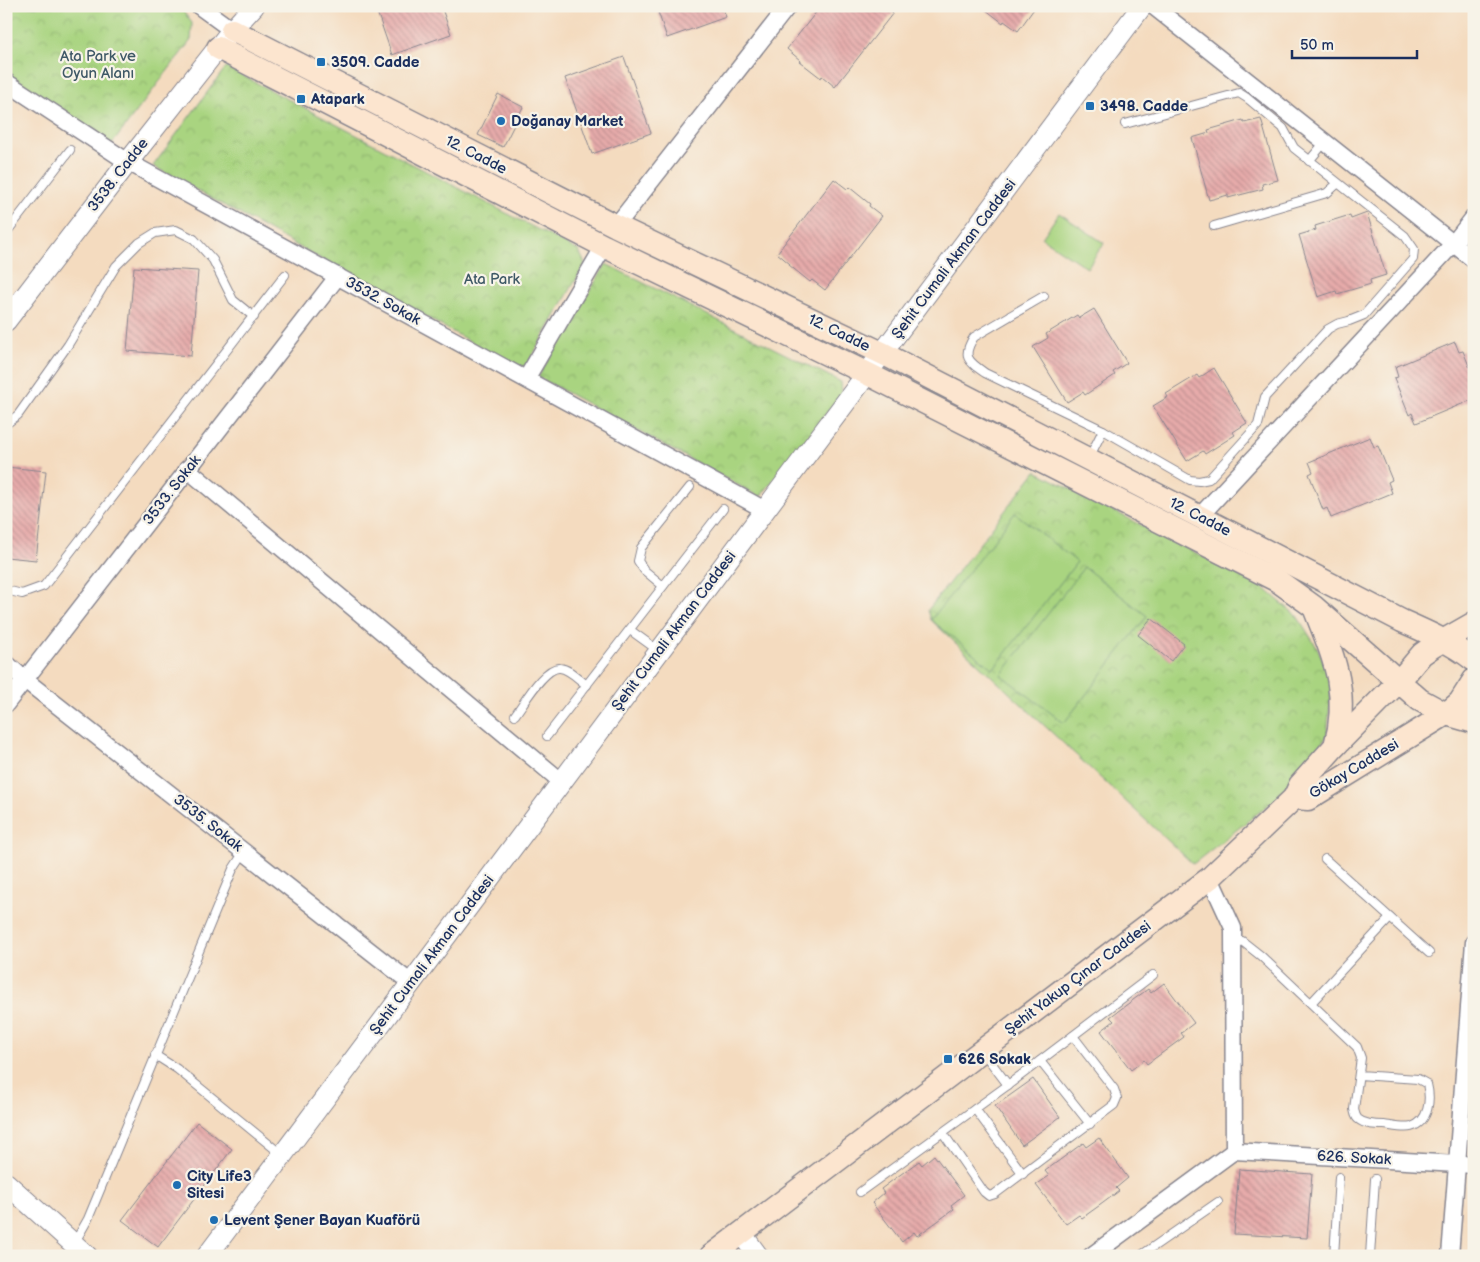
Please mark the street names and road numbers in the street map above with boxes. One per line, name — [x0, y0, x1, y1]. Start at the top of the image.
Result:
street label: 12. Cadde — [442, 131, 510, 179]
street label: 3538. Cadde — [83, 134, 153, 216]
street label: Şehit Cumali Akman Caddesi — [888, 175, 1020, 343]
street label: 3532. Sokak — [342, 273, 425, 330]
street label: 12. Cadde — [805, 310, 873, 356]
street label: 3533. Sokak — [139, 451, 206, 529]
street label: 12. Cadde — [1166, 493, 1234, 541]
street label: Şehit Cumali Akman Caddesi — [608, 547, 740, 715]
street label: Gökay Caddesi — [1306, 735, 1402, 803]
street label: 3535. Sokak — [170, 790, 247, 856]
street label: Şehit Cumali Akman Caddesi — [366, 871, 498, 1039]
street label: Şehit Yakup Çınar Caddesi — [1001, 917, 1155, 1039]
street label: 626. Sokak — [1316, 1147, 1392, 1169]

